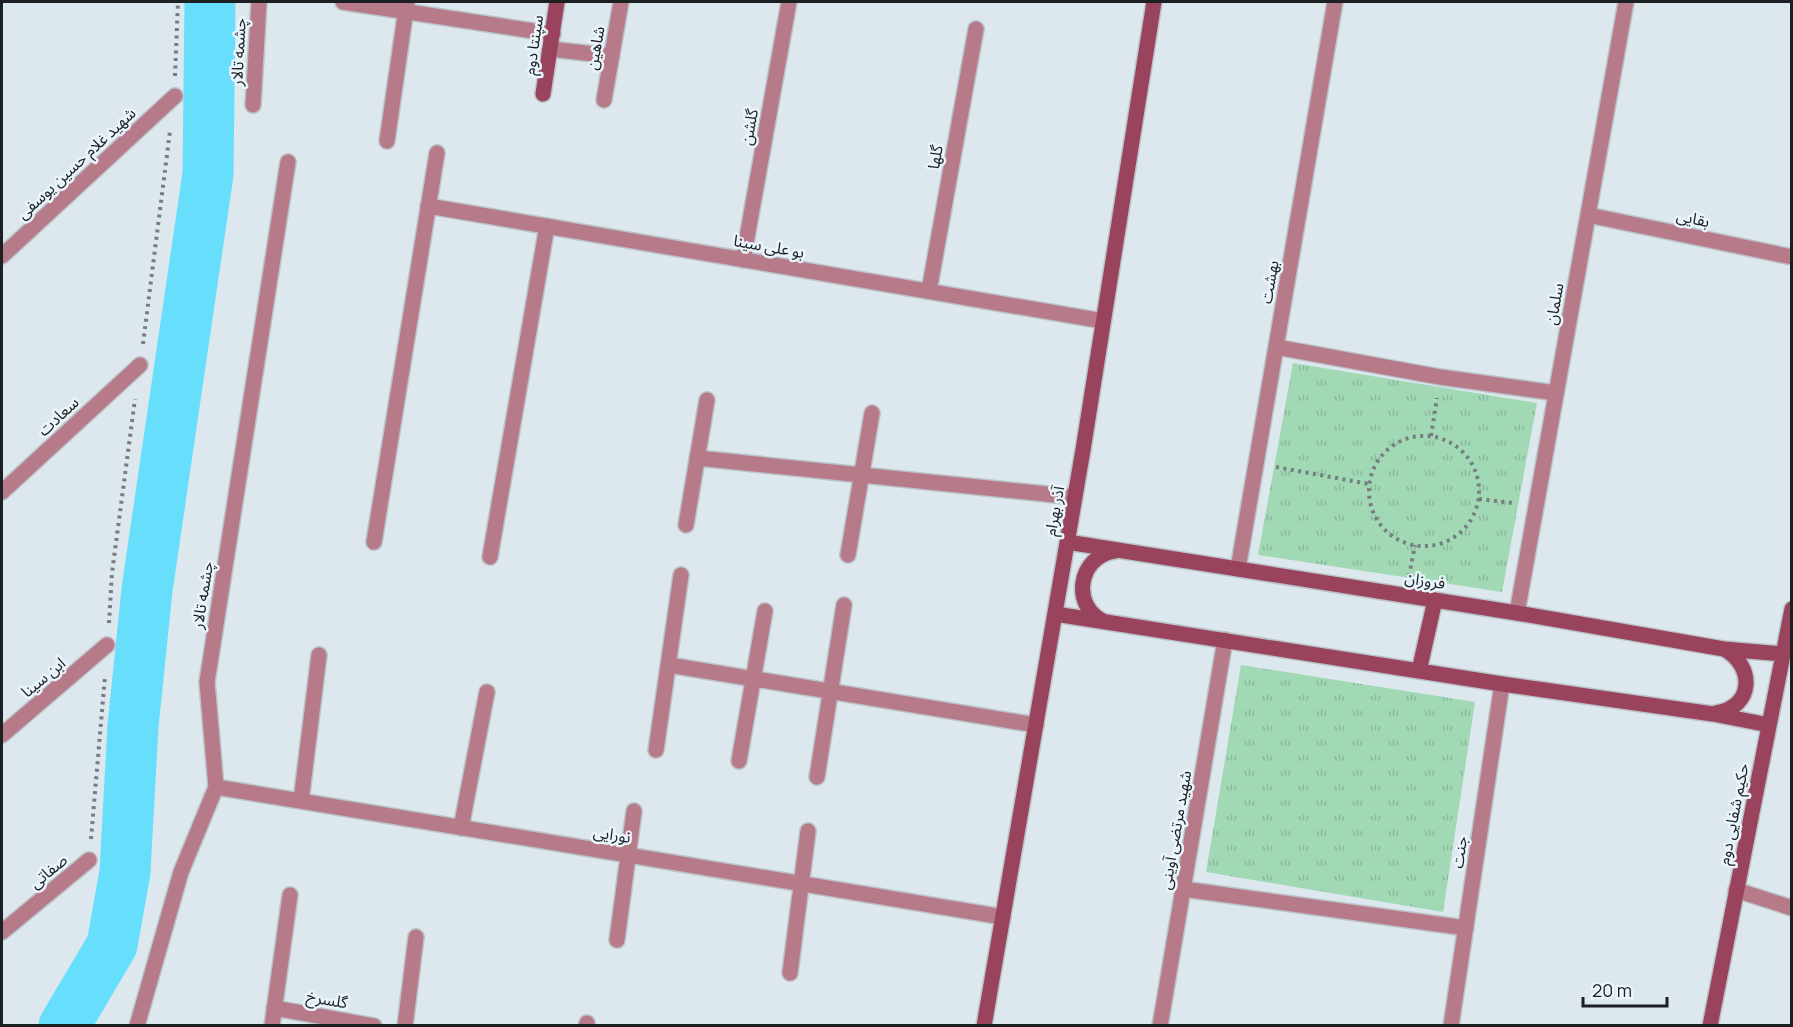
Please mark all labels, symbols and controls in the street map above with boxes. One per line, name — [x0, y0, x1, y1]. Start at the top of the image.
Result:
street label: سپنتا دوم — [518, 14, 550, 77]
street label: چشمه تالار — [225, 18, 251, 87]
street label: شاهین — [580, 24, 610, 72]
street label: شهید غلام حسین یوسفی — [12, 102, 142, 225]
street label: گلشن — [735, 107, 763, 147]
street label: گلها — [922, 143, 948, 171]
street label: بقایی — [1674, 204, 1712, 232]
street label: بو علی سینا — [732, 229, 806, 263]
street label: بهشت — [1254, 259, 1284, 305]
street label: سلمان — [1540, 281, 1568, 327]
street label: سعادت — [33, 391, 83, 441]
street label: آذر بهرام — [1039, 483, 1071, 538]
street label: چشمه تالار — [186, 560, 218, 631]
street label: فروزان — [1403, 566, 1447, 594]
street label: ابن سینا — [16, 652, 70, 702]
street label: حکیم شفایی دوم — [1712, 761, 1756, 867]
street label: شهید مرتضی آوینی — [1154, 769, 1196, 891]
street label: نورایی — [592, 820, 632, 848]
street label: جنت — [1446, 834, 1472, 870]
street label: صفاتی — [24, 849, 72, 893]
scale bar — [1583, 970, 1667, 1008]
text: 20 m — [1592, 978, 1632, 1002]
street label: گلسرخ — [304, 985, 350, 1015]

